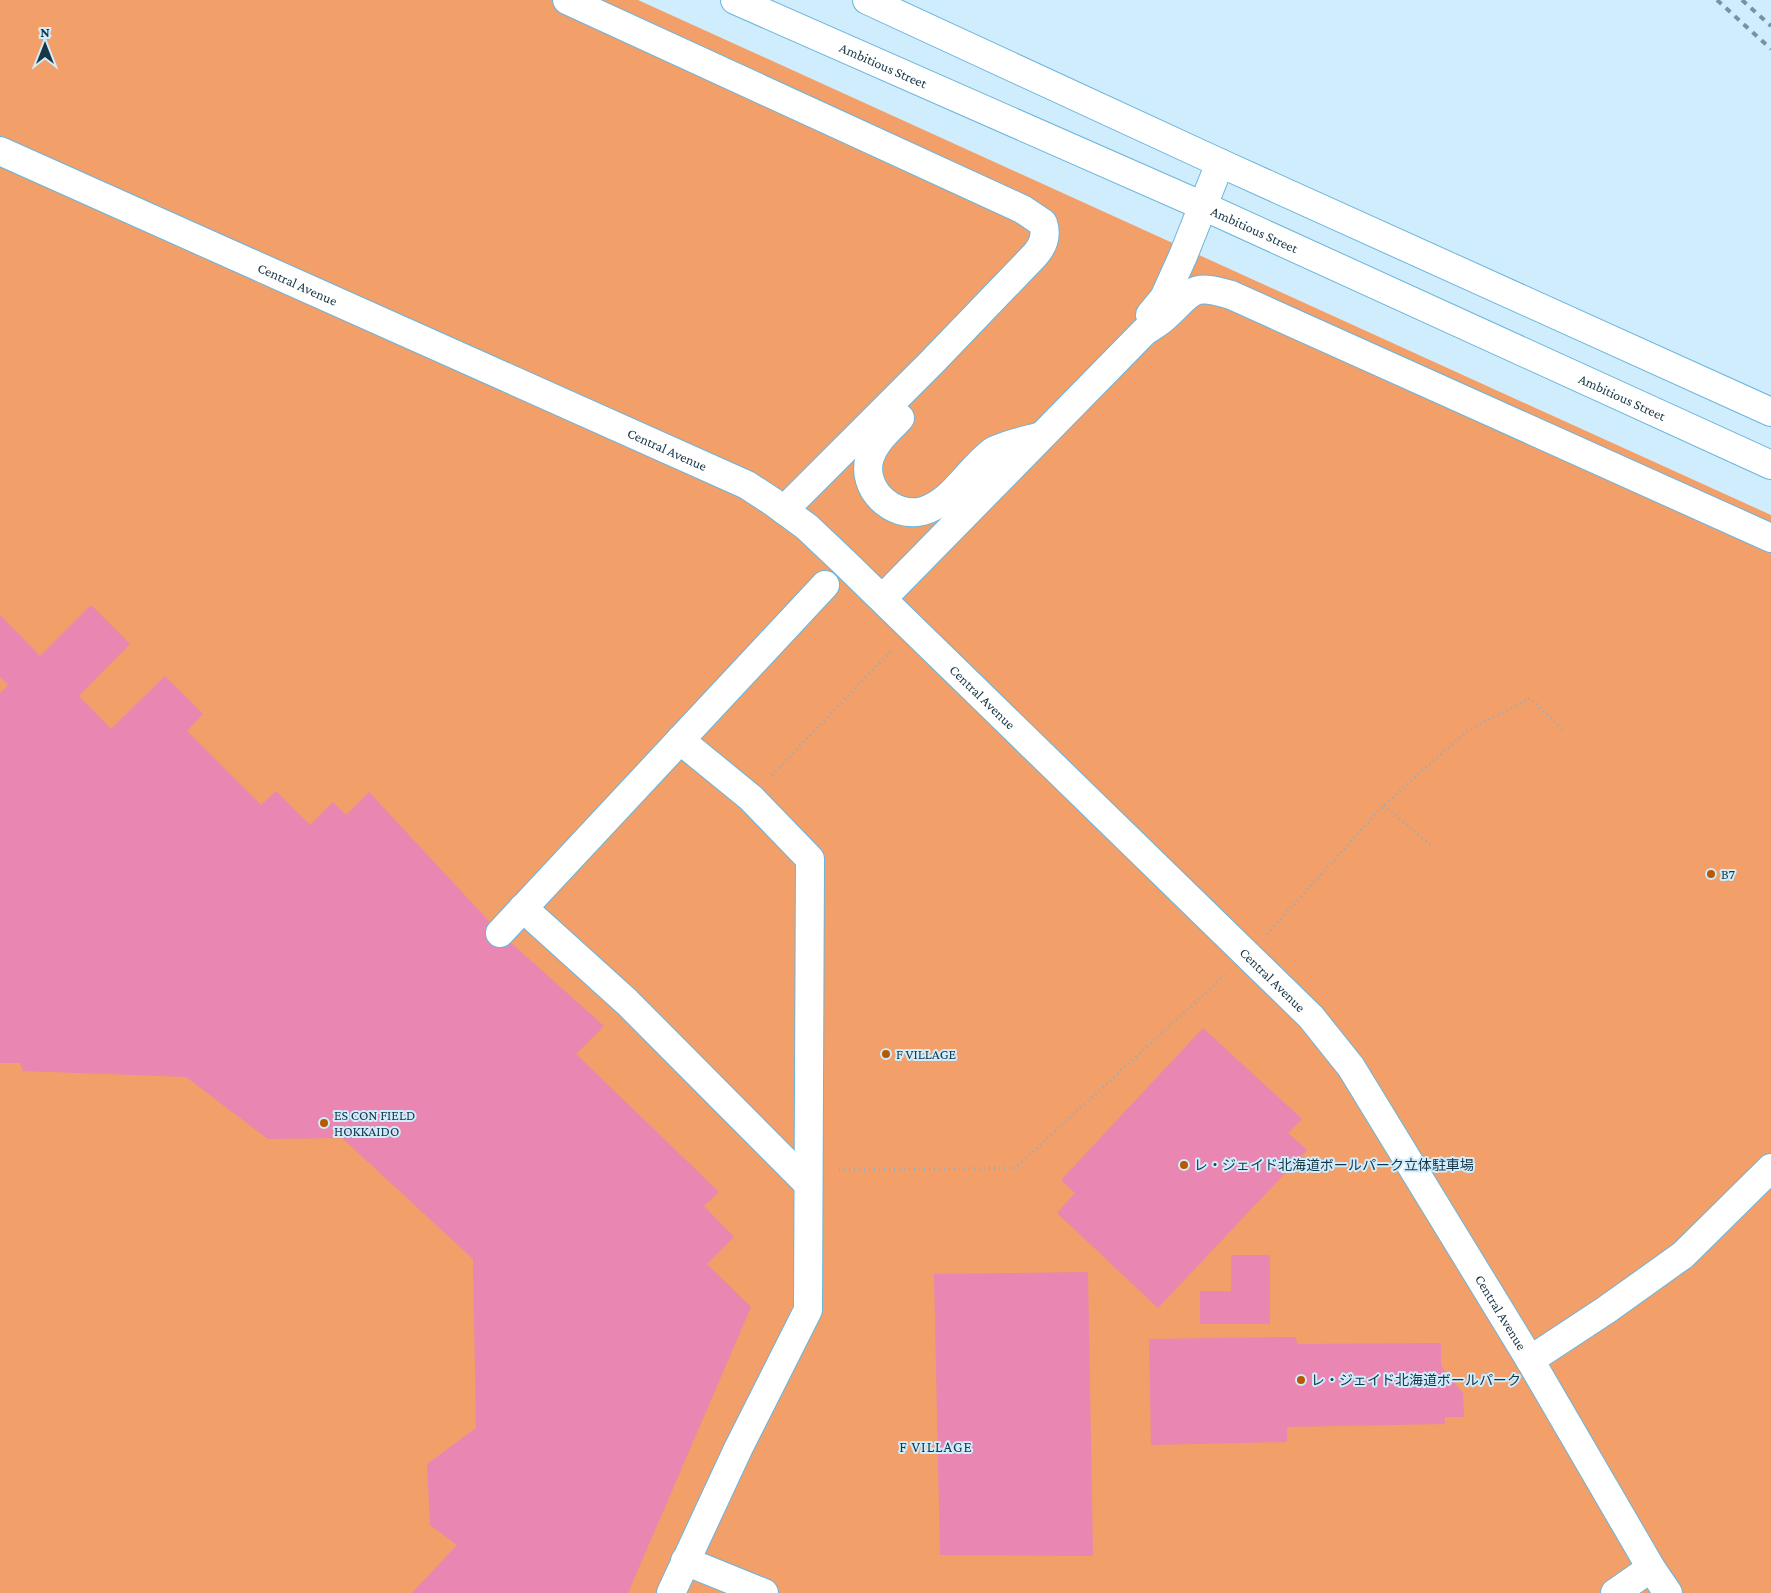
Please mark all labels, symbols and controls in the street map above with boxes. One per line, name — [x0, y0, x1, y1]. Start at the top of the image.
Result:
north arrow — [20, 20, 70, 70]
text: N — [40, 24, 50, 40]
street label: Ambitious Street — [837, 39, 930, 92]
street label: Ambitious Street — [1209, 203, 1301, 256]
street label: Central Avenue — [255, 259, 340, 309]
street label: Ambitious Street — [1576, 370, 1668, 424]
street label: Central Avenue — [625, 425, 710, 474]
street label: Central Avenue — [946, 662, 1019, 733]
place label: B7 — [1721, 866, 1736, 882]
marker: B7 — [1705, 868, 1717, 880]
street label: Central Avenue — [1237, 944, 1309, 1015]
place label: F VILLAGE — [896, 1046, 957, 1062]
marker: F VILLAGE — [880, 1048, 892, 1060]
place label: ES CON FIELD HOKKAIDO — [334, 1107, 415, 1139]
marker: ES CON FIELD HOKKAIDO — [318, 1117, 330, 1129]
place label: レ・ジェイド北海道ボールパーク立体駐車場 — [1194, 1157, 1474, 1173]
marker: レ・ジェイド北海道ボールパーク立体駐車場 — [1178, 1159, 1190, 1171]
street label: Central Avenue — [1472, 1272, 1530, 1353]
place label: レ・ジェイド北海道ボールパーク — [1311, 1372, 1521, 1388]
marker: レ・ジェイド北海道ボールパーク — [1295, 1374, 1307, 1386]
district label: F VILLAGE — [899, 1439, 973, 1455]

